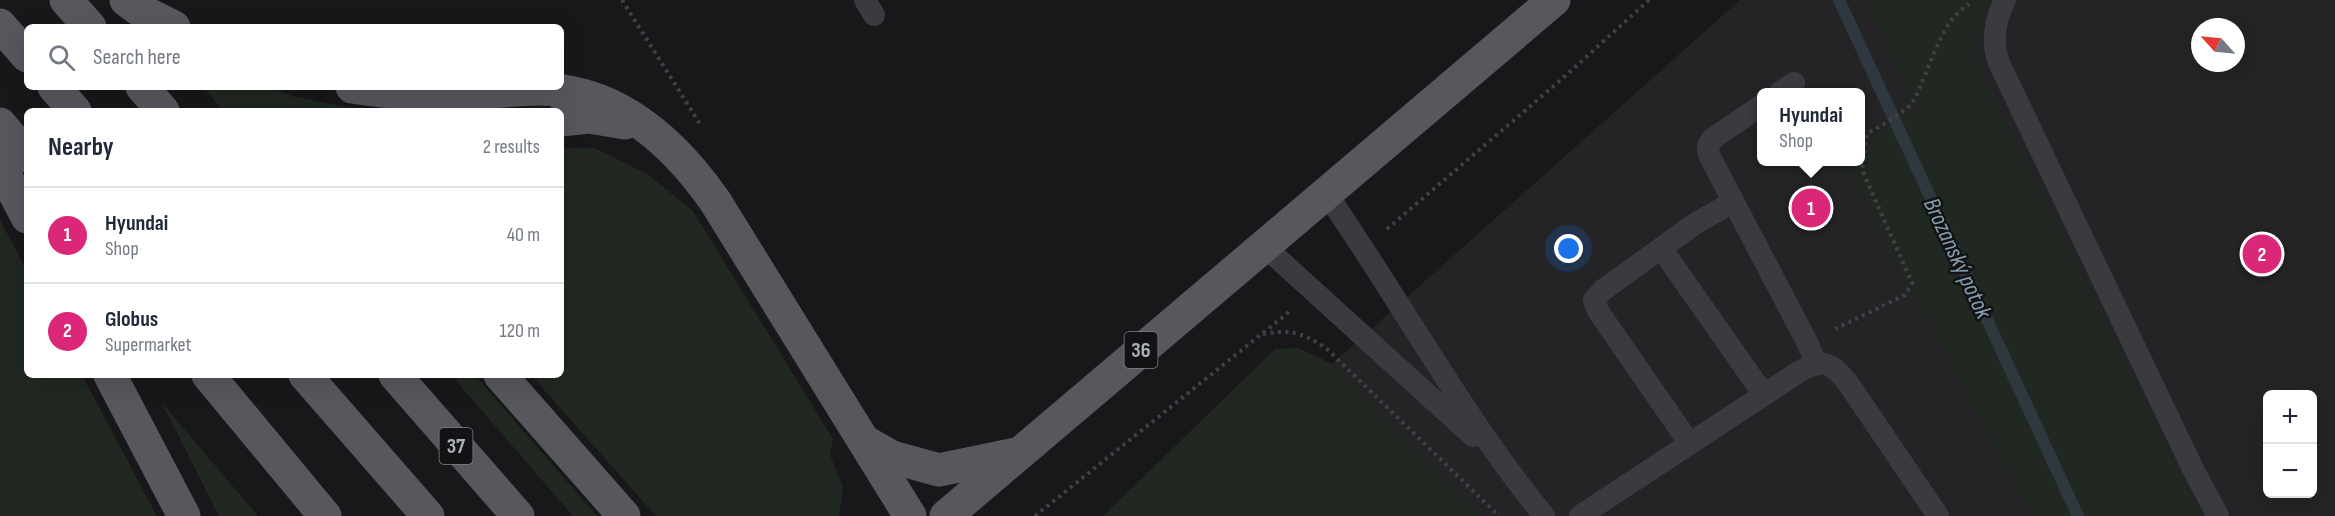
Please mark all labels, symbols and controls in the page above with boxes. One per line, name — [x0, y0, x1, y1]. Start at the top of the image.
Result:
north arrow — [2191, 18, 2245, 72]
search box — [24, 24, 564, 90]
icon: search — [45, 41, 78, 74]
text: Search here — [93, 44, 180, 71]
popup — [1757, 88, 1865, 166]
text: Hyundai — [1779, 102, 1843, 129]
text: Shop — [1779, 129, 1813, 153]
text: Nearby — [48, 132, 114, 163]
text: 2 results — [483, 135, 540, 159]
pin: 1 — [1792, 186, 1830, 230]
water label: Brozanský potok — [1917, 193, 1999, 324]
text: Hyundai — [105, 210, 168, 237]
text: 1 — [64, 223, 71, 247]
text: 40 m — [507, 223, 540, 247]
pin: 2 — [2242, 232, 2282, 276]
your location — [1554, 234, 1583, 263]
text: Shop — [105, 237, 139, 261]
text: Globus — [105, 306, 158, 333]
text: 2 — [63, 319, 72, 343]
text: 120 m — [500, 319, 540, 343]
road number: 36 — [1124, 332, 1158, 368]
text: Supermarket — [105, 333, 192, 357]
map controls — [2263, 390, 2317, 498]
button: + — [2263, 390, 2317, 444]
road number: 37 — [440, 428, 472, 464]
button: − — [2263, 444, 2317, 498]

